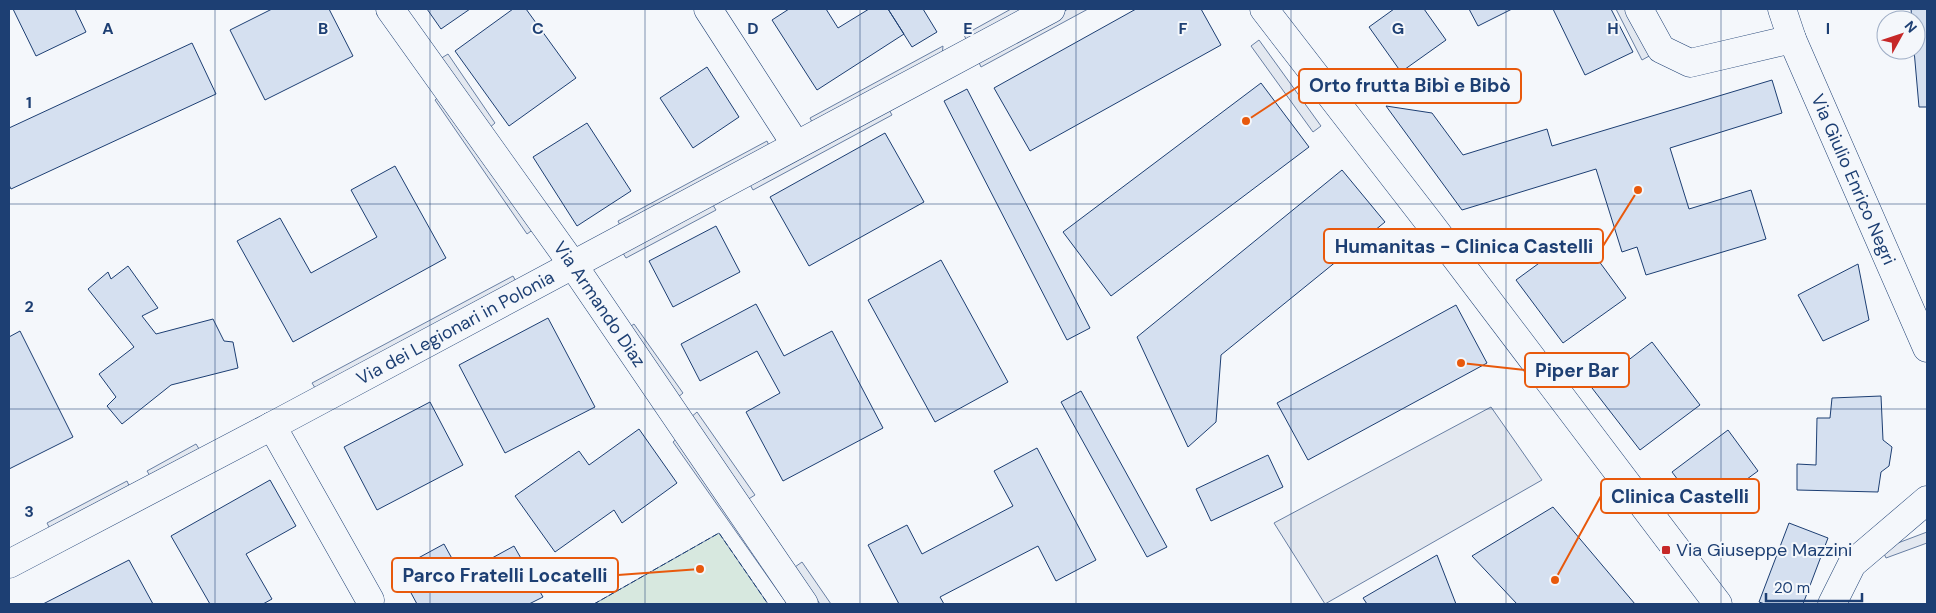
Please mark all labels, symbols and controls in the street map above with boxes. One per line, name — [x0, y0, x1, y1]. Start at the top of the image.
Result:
north arrow — [1876, 10, 1926, 60]
text: N — [1901, 17, 1921, 36]
text: A — [102, 18, 114, 39]
text: B — [318, 18, 328, 39]
text: C — [532, 18, 544, 39]
text: D — [747, 18, 759, 39]
text: E — [963, 18, 973, 39]
text: F — [1179, 18, 1188, 39]
text: G — [1392, 18, 1404, 39]
text: H — [1607, 18, 1619, 39]
text: I — [1826, 18, 1830, 39]
callout: Orto frutta Bibì e Bibò — [1299, 69, 1521, 103]
text: Orto frutta Bibì e Bibò — [1309, 73, 1511, 98]
street label: Via Giulio Enrico Negri — [1806, 90, 1901, 269]
text: 1 — [26, 92, 32, 113]
callout: Humanitas - Clinica Castelli — [1324, 229, 1603, 263]
text: Humanitas - Clinica Castelli — [1335, 234, 1593, 259]
street label: Via Armando Diaz — [548, 237, 651, 372]
street label: Via dei Legionari in Polonia — [352, 265, 559, 391]
text: 2 — [24, 296, 34, 317]
callout: Piper Bar — [1525, 353, 1629, 387]
text: Piper Bar — [1535, 358, 1619, 383]
callout: Clinica Castelli — [1601, 479, 1759, 513]
text: Clinica Castelli — [1611, 484, 1749, 509]
text: 3 — [24, 501, 34, 522]
place label: Via Giuseppe Mazzini — [1676, 538, 1852, 562]
marker: Via Giuseppe Mazzini — [1660, 544, 1672, 556]
callout: Parco Fratelli Locatelli — [392, 558, 618, 592]
text: Parco Fratelli Locatelli — [402, 563, 608, 588]
scale bar — [1766, 570, 1862, 602]
text: 20 m — [1774, 578, 1810, 598]

